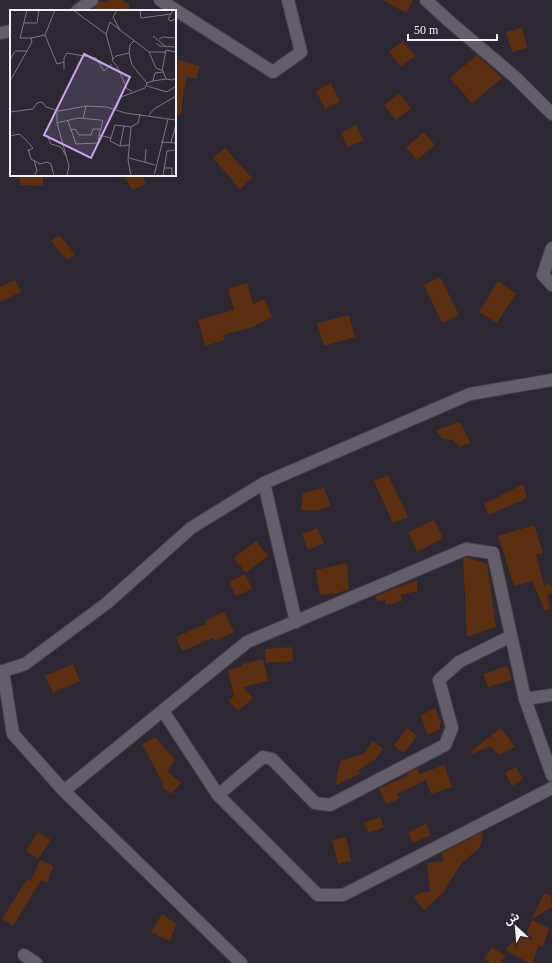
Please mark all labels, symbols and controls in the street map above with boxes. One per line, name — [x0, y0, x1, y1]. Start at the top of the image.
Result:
inset map — [10, 10, 176, 176]
scale bar — [408, 16, 497, 42]
text: 50 m — [414, 23, 439, 37]
north arrow — [496, 907, 536, 947]
text: ش — [502, 909, 521, 928]

